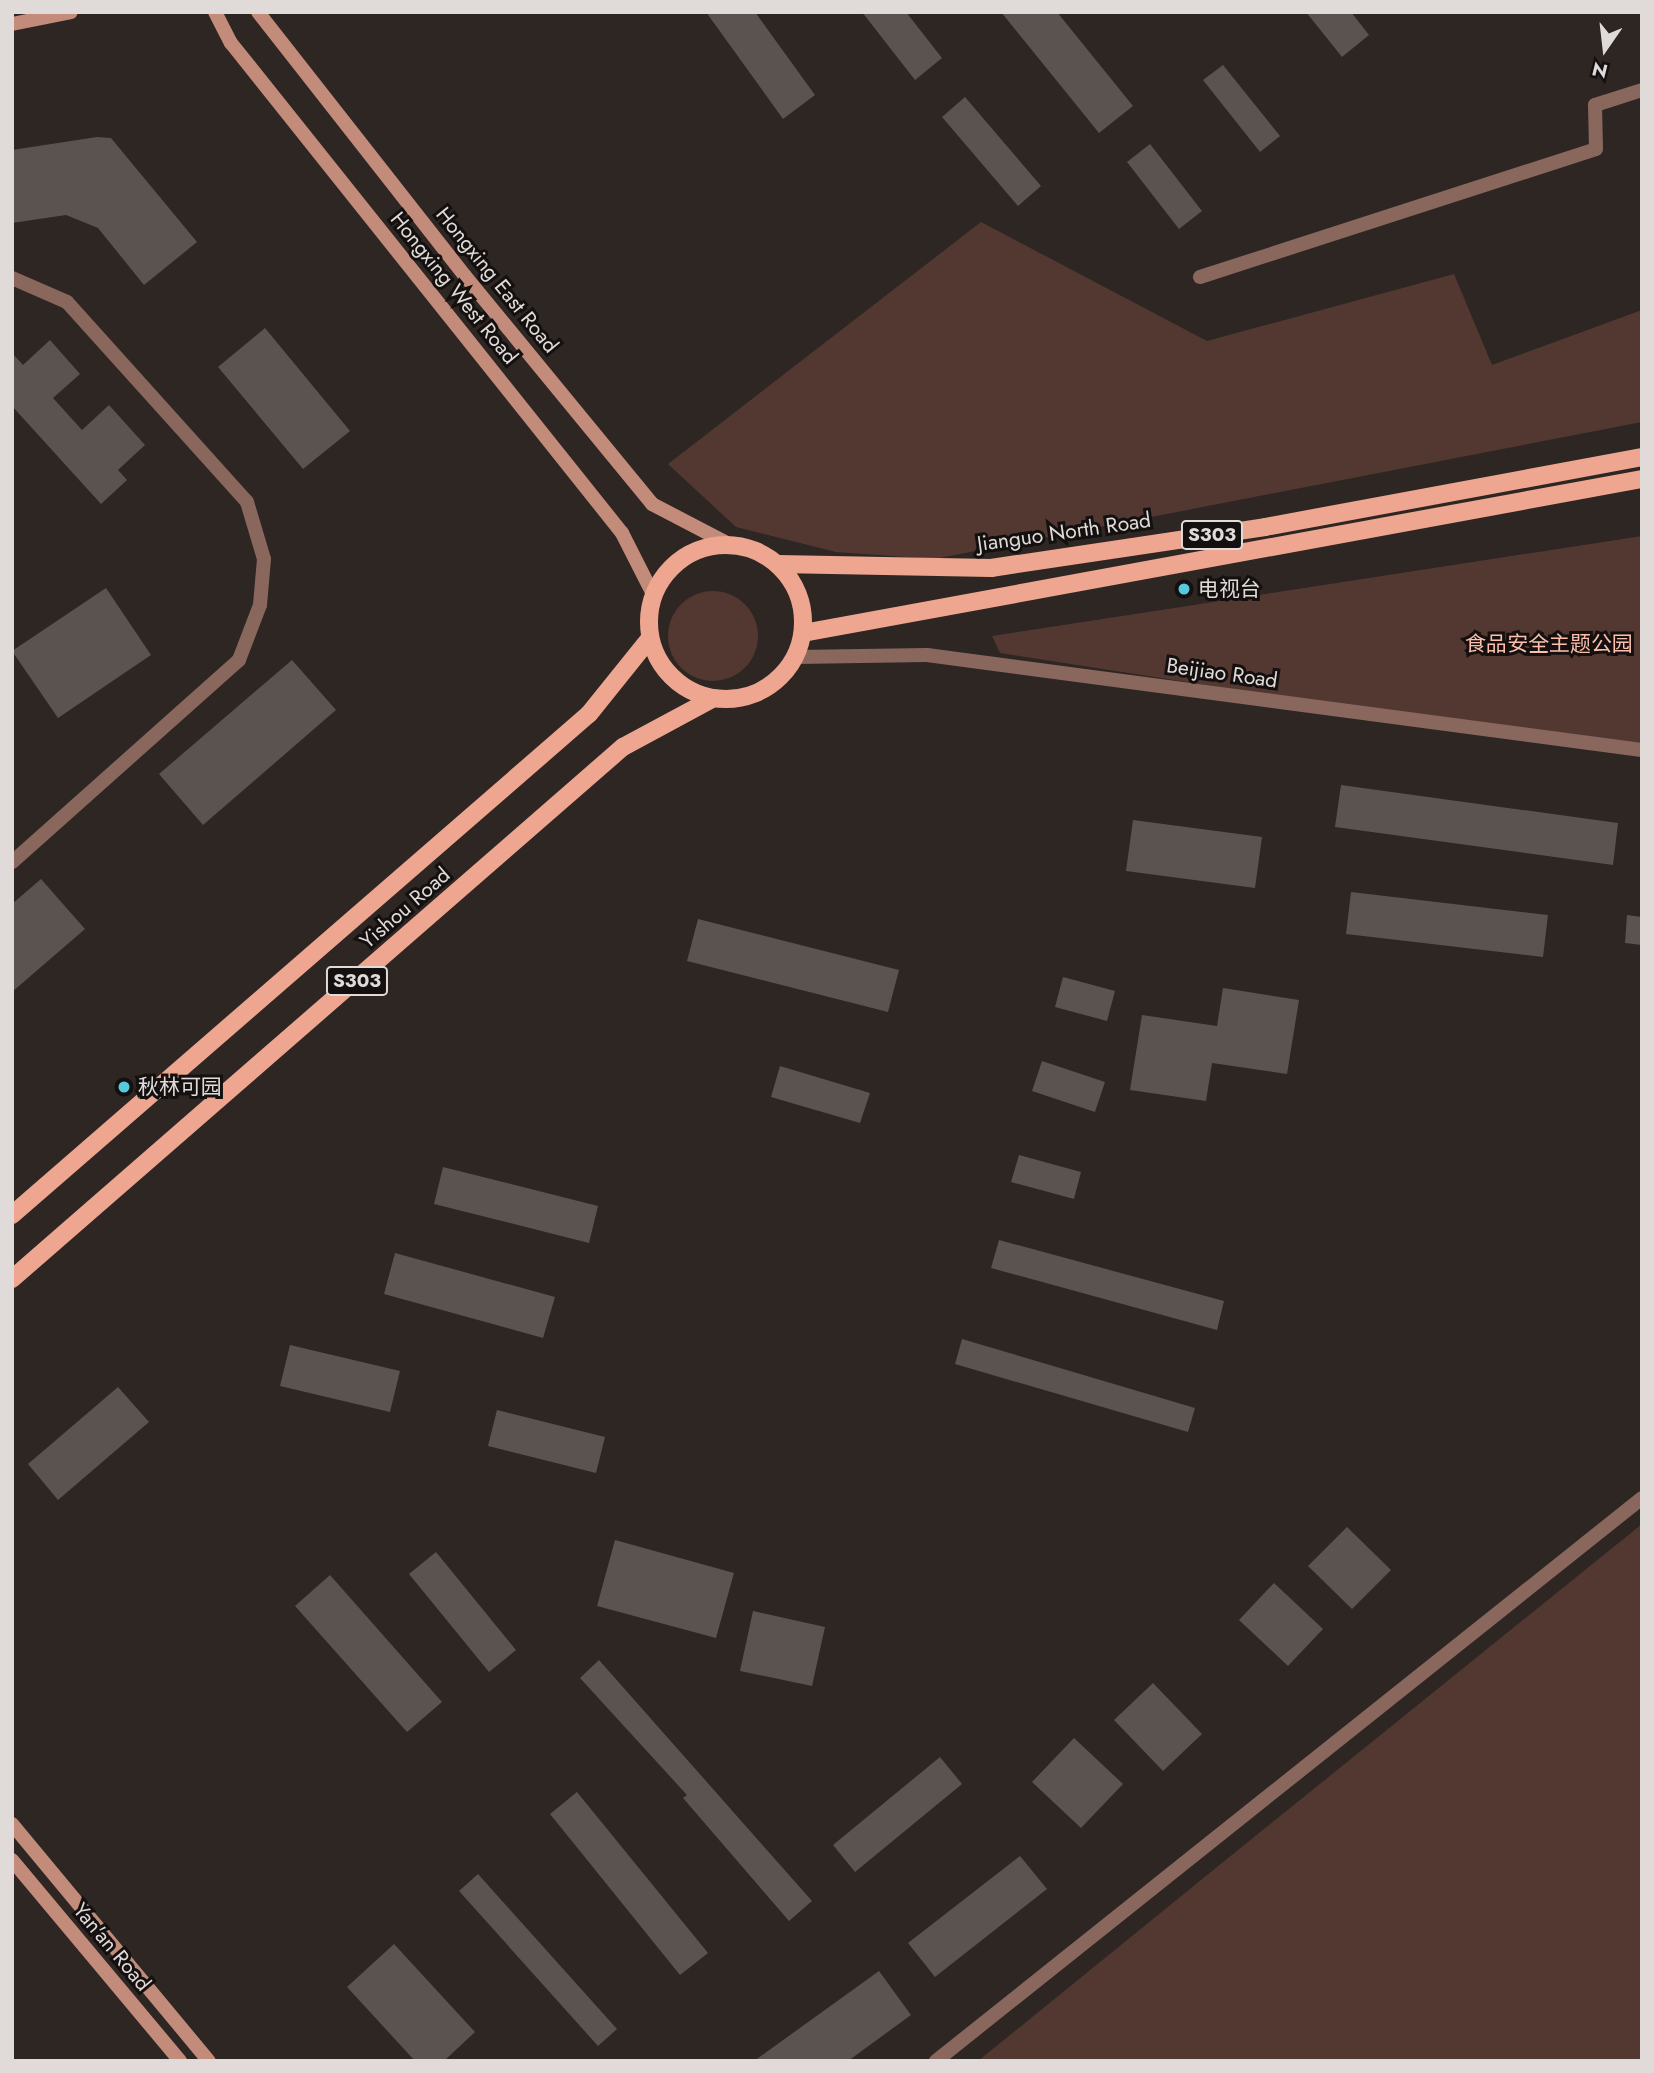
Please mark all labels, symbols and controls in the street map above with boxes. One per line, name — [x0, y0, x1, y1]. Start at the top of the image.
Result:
north arrow — [1570, 14, 1640, 84]
text: N — [1589, 55, 1610, 85]
street label: Hongxing East Road — [431, 202, 563, 358]
street label: Hongxing West Road — [385, 207, 523, 369]
street label: Jianguo North Road — [976, 507, 1152, 557]
road number: S303 — [1180, 520, 1244, 550]
place label: 电视台 — [1198, 576, 1261, 602]
marker: 电视台 — [1176, 581, 1192, 597]
park label: 食品安全主题公园 — [1465, 631, 1633, 657]
street label: Beijiao Road — [1165, 653, 1279, 693]
street label: Yishou Road — [355, 862, 455, 954]
road number: S303 — [326, 965, 388, 996]
place label: 秋林可园 — [138, 1074, 222, 1100]
marker: 秋林可园 — [116, 1079, 132, 1095]
street label: Yan'an Road — [68, 1898, 156, 1996]

